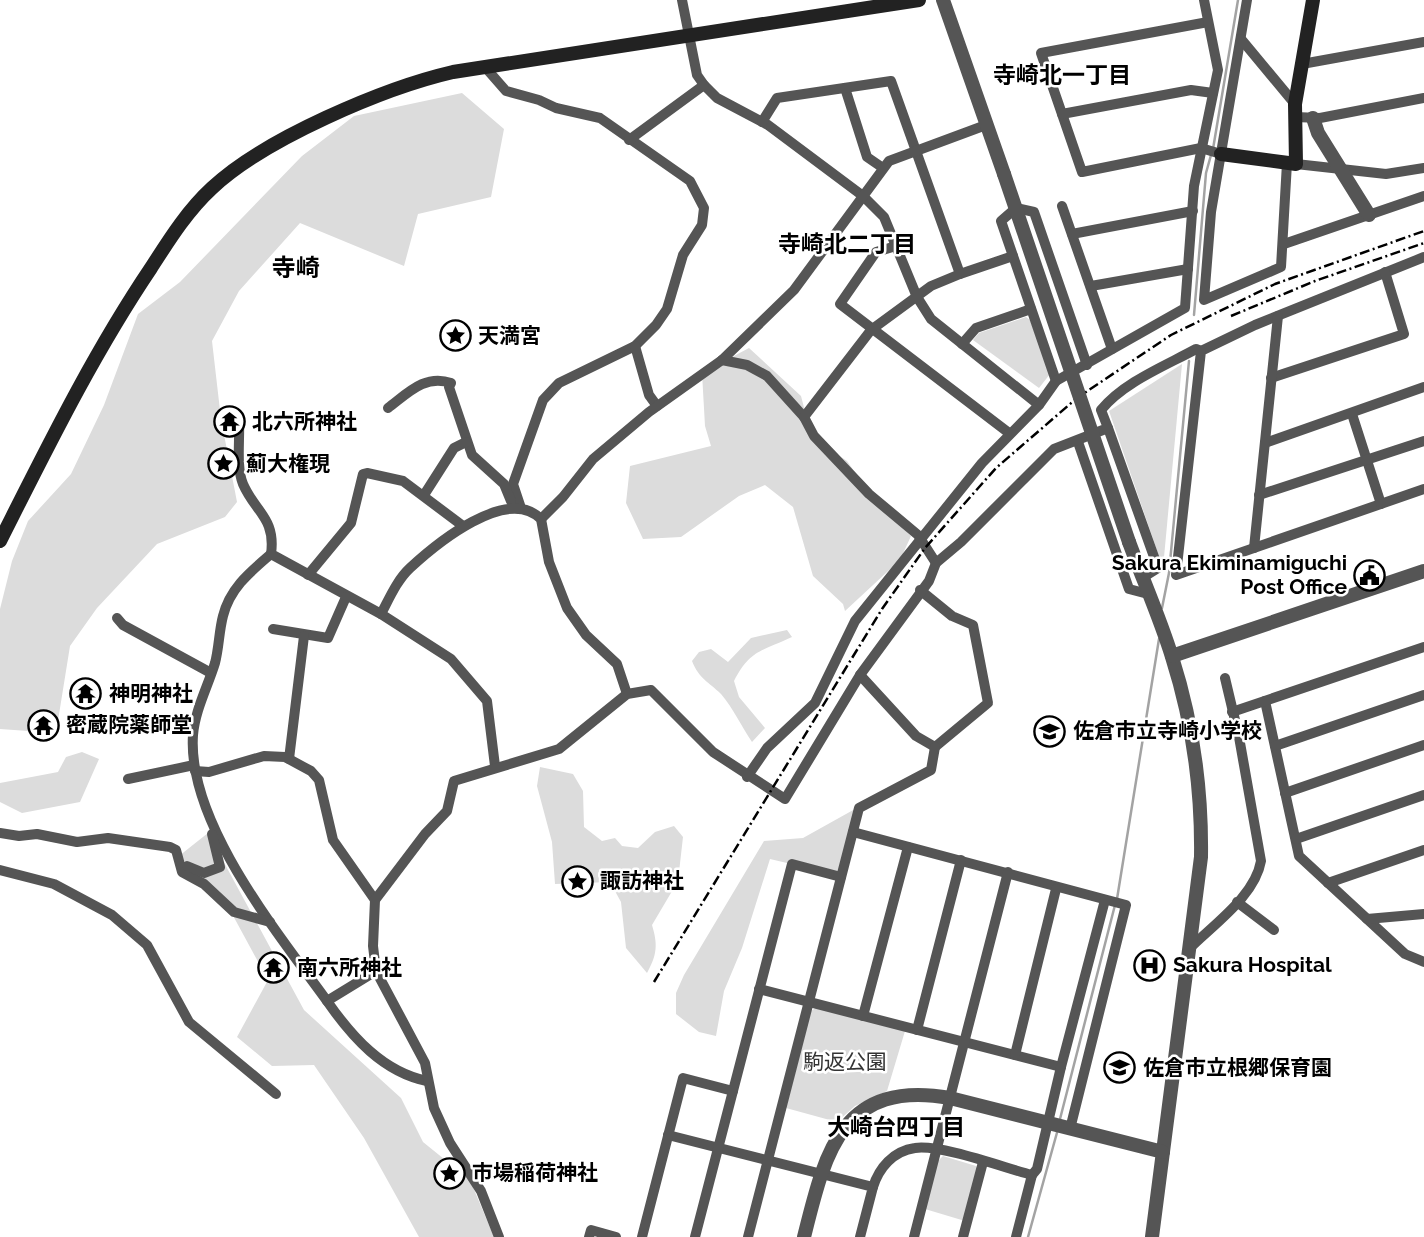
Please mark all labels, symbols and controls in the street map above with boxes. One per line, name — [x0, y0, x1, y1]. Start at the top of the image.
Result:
district label: 寺崎北一丁目 — [993, 61, 1131, 88]
district label: 寺崎北二丁目 — [778, 230, 916, 257]
district label: 寺崎 — [272, 253, 320, 282]
place icon: 天満宮 — [438, 319, 472, 353]
place label: 天満宮 — [478, 323, 541, 348]
temple icon: 北六所神社 — [212, 405, 246, 439]
place label: 北六所神社 — [252, 409, 357, 434]
place icon: 薊大権現 — [206, 447, 240, 481]
place label: 薊大権現 — [246, 451, 330, 476]
place label: Sakura Ekiminamiguchi Post Office — [1112, 550, 1347, 599]
public building icon: Sakura Ekiminamiguchi Post Office — [1353, 558, 1387, 592]
temple icon: 神明神社 — [69, 677, 103, 711]
place label: 神明神社 — [109, 681, 193, 706]
temple icon: 密蔵院薬師堂 — [26, 708, 60, 742]
place label: 密蔵院薬師堂 — [66, 712, 192, 737]
school or university icon: 佐倉市立寺崎小学校 — [1033, 714, 1067, 748]
place label: 佐倉市立寺崎小学校 — [1073, 718, 1262, 743]
place icon: 諏訪神社 — [560, 864, 594, 898]
place label: 諏訪神社 — [600, 868, 684, 893]
hospital icon: Sakura Hospital — [1133, 948, 1167, 982]
temple icon: 南六所神社 — [257, 951, 291, 985]
place label: Sakura Hospital — [1173, 952, 1332, 977]
place label: 南六所神社 — [297, 955, 402, 980]
park label: 駒返公園 — [803, 1049, 887, 1074]
school or university icon: 佐倉市立根郷保育園 — [1103, 1051, 1137, 1085]
place label: 佐倉市立根郷保育園 — [1143, 1055, 1332, 1080]
district label: 大崎台四丁目 — [827, 1113, 965, 1140]
place icon: 市場稲荷神社 — [432, 1156, 466, 1190]
place label: 市場稲荷神社 — [472, 1160, 598, 1185]

